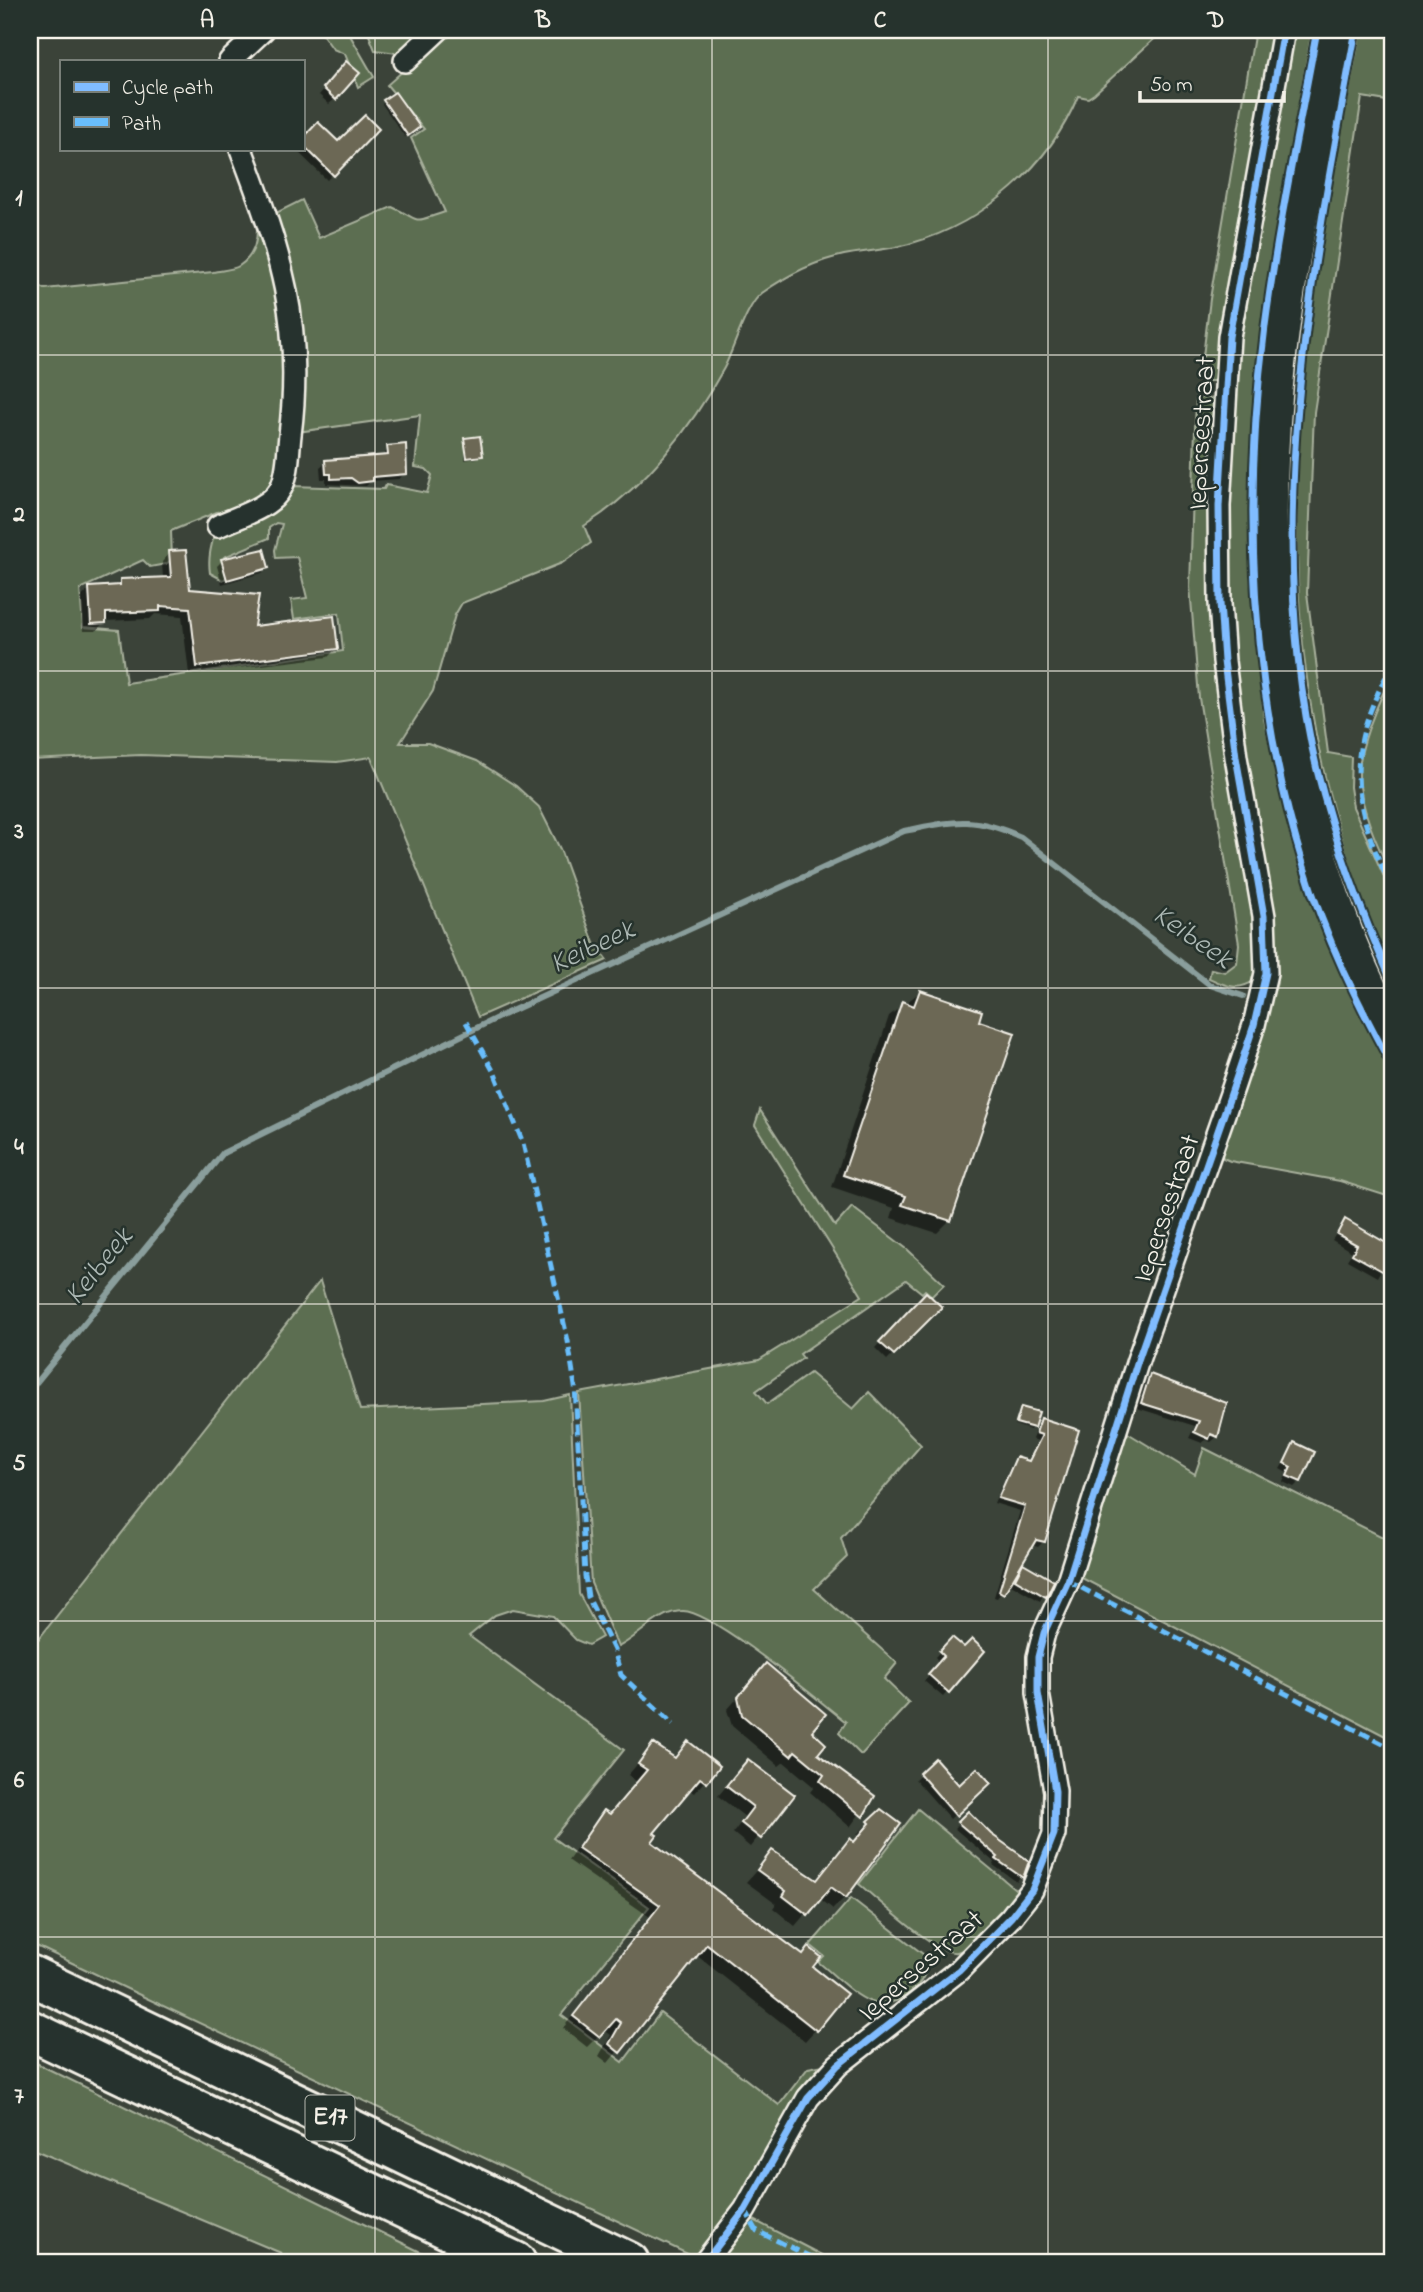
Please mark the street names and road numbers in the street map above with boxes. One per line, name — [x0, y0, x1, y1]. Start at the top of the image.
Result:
street label: Iepersestraat — [1178, 355, 1228, 511]
street label: Iepersestraat — [1123, 1129, 1213, 1289]
street label: Iepersestraat — [850, 1901, 994, 2033]
road number: E17 — [306, 2096, 354, 2140]

